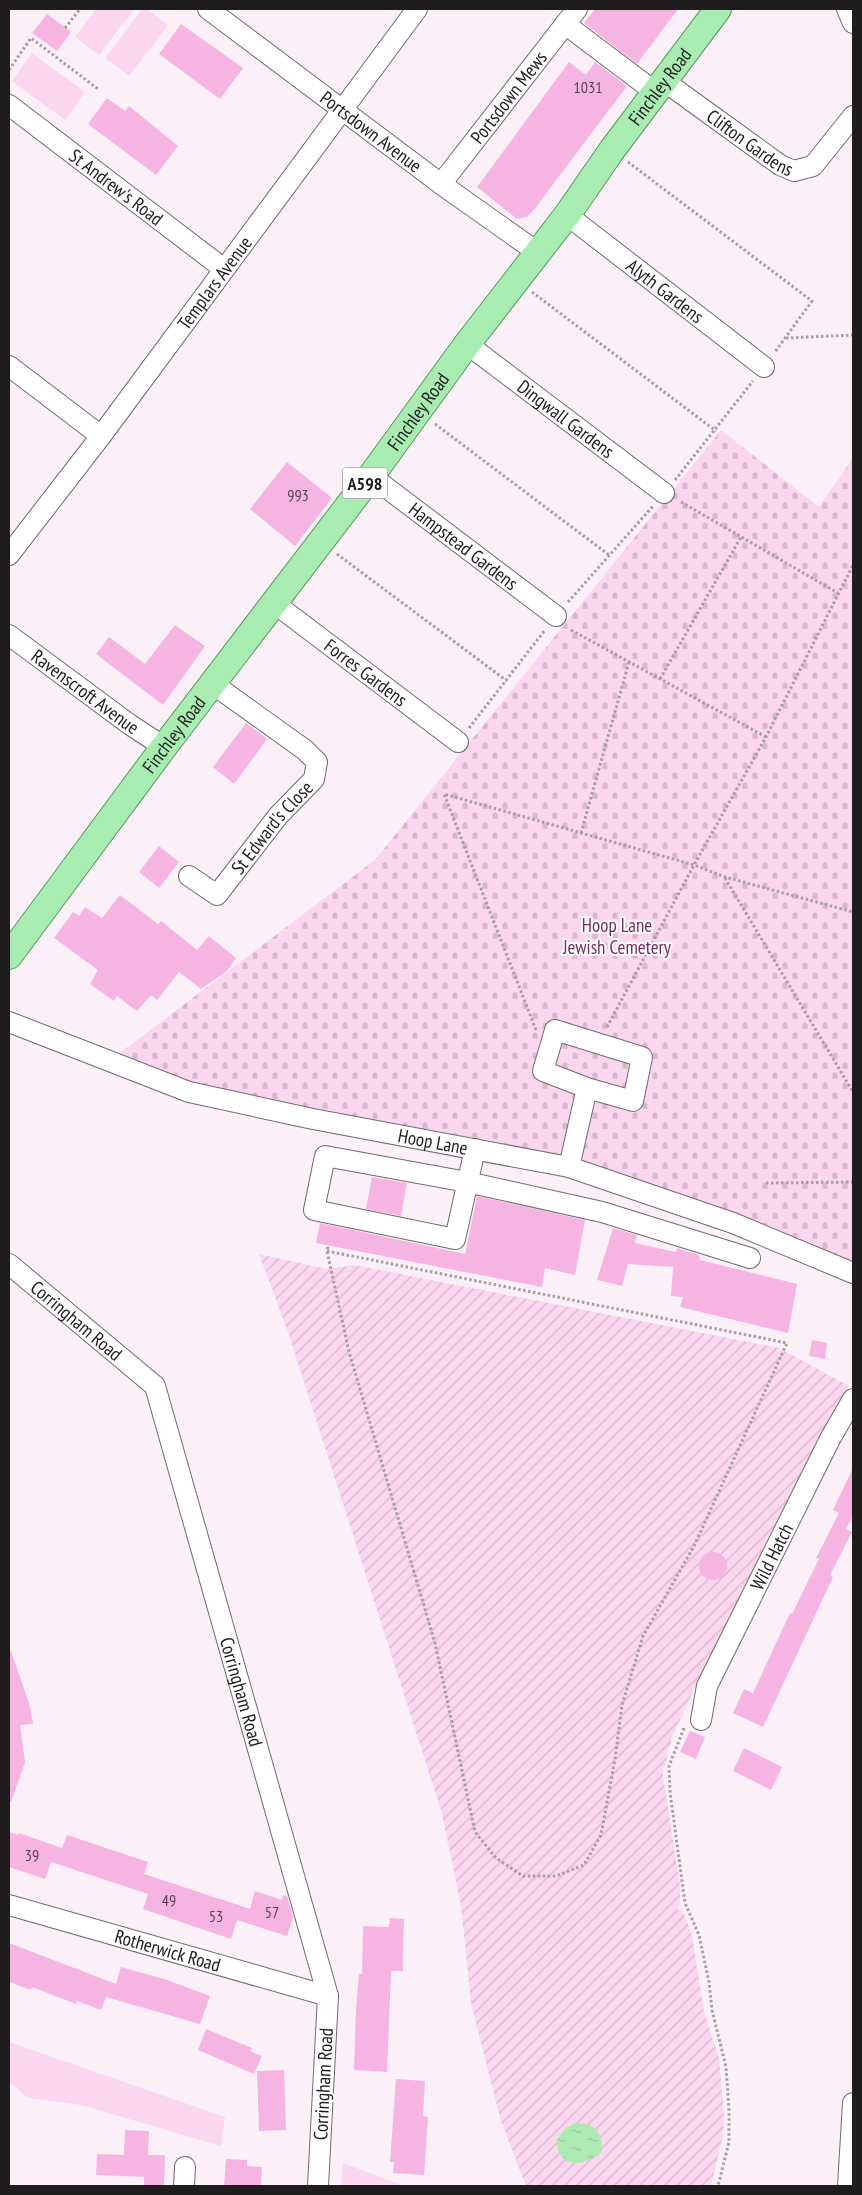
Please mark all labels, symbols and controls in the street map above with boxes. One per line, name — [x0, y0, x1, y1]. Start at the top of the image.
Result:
street label: Finchley Road — [623, 43, 696, 130]
street label: Portsdown Mews — [465, 46, 552, 148]
house number: 1031 — [574, 77, 602, 97]
street label: Portsdown Avenue — [316, 86, 427, 178]
street label: Clifton Gardens — [702, 104, 797, 181]
street label: St Andrew's Road — [65, 143, 168, 230]
street label: Templars Avenue — [172, 231, 257, 334]
street label: Alyth Gardens — [622, 253, 709, 328]
street label: Finchley Road — [382, 368, 454, 455]
street label: Dingwall Gardens — [513, 374, 619, 463]
road number: A598 — [342, 468, 388, 498]
house number: 993 — [287, 485, 309, 505]
street label: Hampstead Gardens — [404, 497, 523, 595]
street label: Forres Gardens — [319, 633, 412, 711]
street label: Ravenscroft Avenue — [27, 644, 144, 739]
street label: Finchley Road — [137, 691, 211, 778]
street label: St Edward's Close — [226, 776, 318, 879]
park label: Hoop Lane Jewish Cemetery — [562, 913, 672, 959]
street label: Hoop Lane — [396, 1123, 470, 1160]
street label: Corringham Road — [26, 1275, 127, 1366]
street label: Wild Hatch — [745, 1519, 798, 1594]
street label: Corringham Road — [215, 1634, 269, 1749]
house number: 39 — [25, 1845, 39, 1865]
house number: 49 — [162, 1890, 176, 1910]
house number: 57 — [265, 1902, 279, 1922]
house number: 53 — [209, 1906, 223, 1926]
street label: Rotherwick Road — [112, 1924, 223, 1977]
street label: Corringham Road — [308, 2027, 338, 2141]

